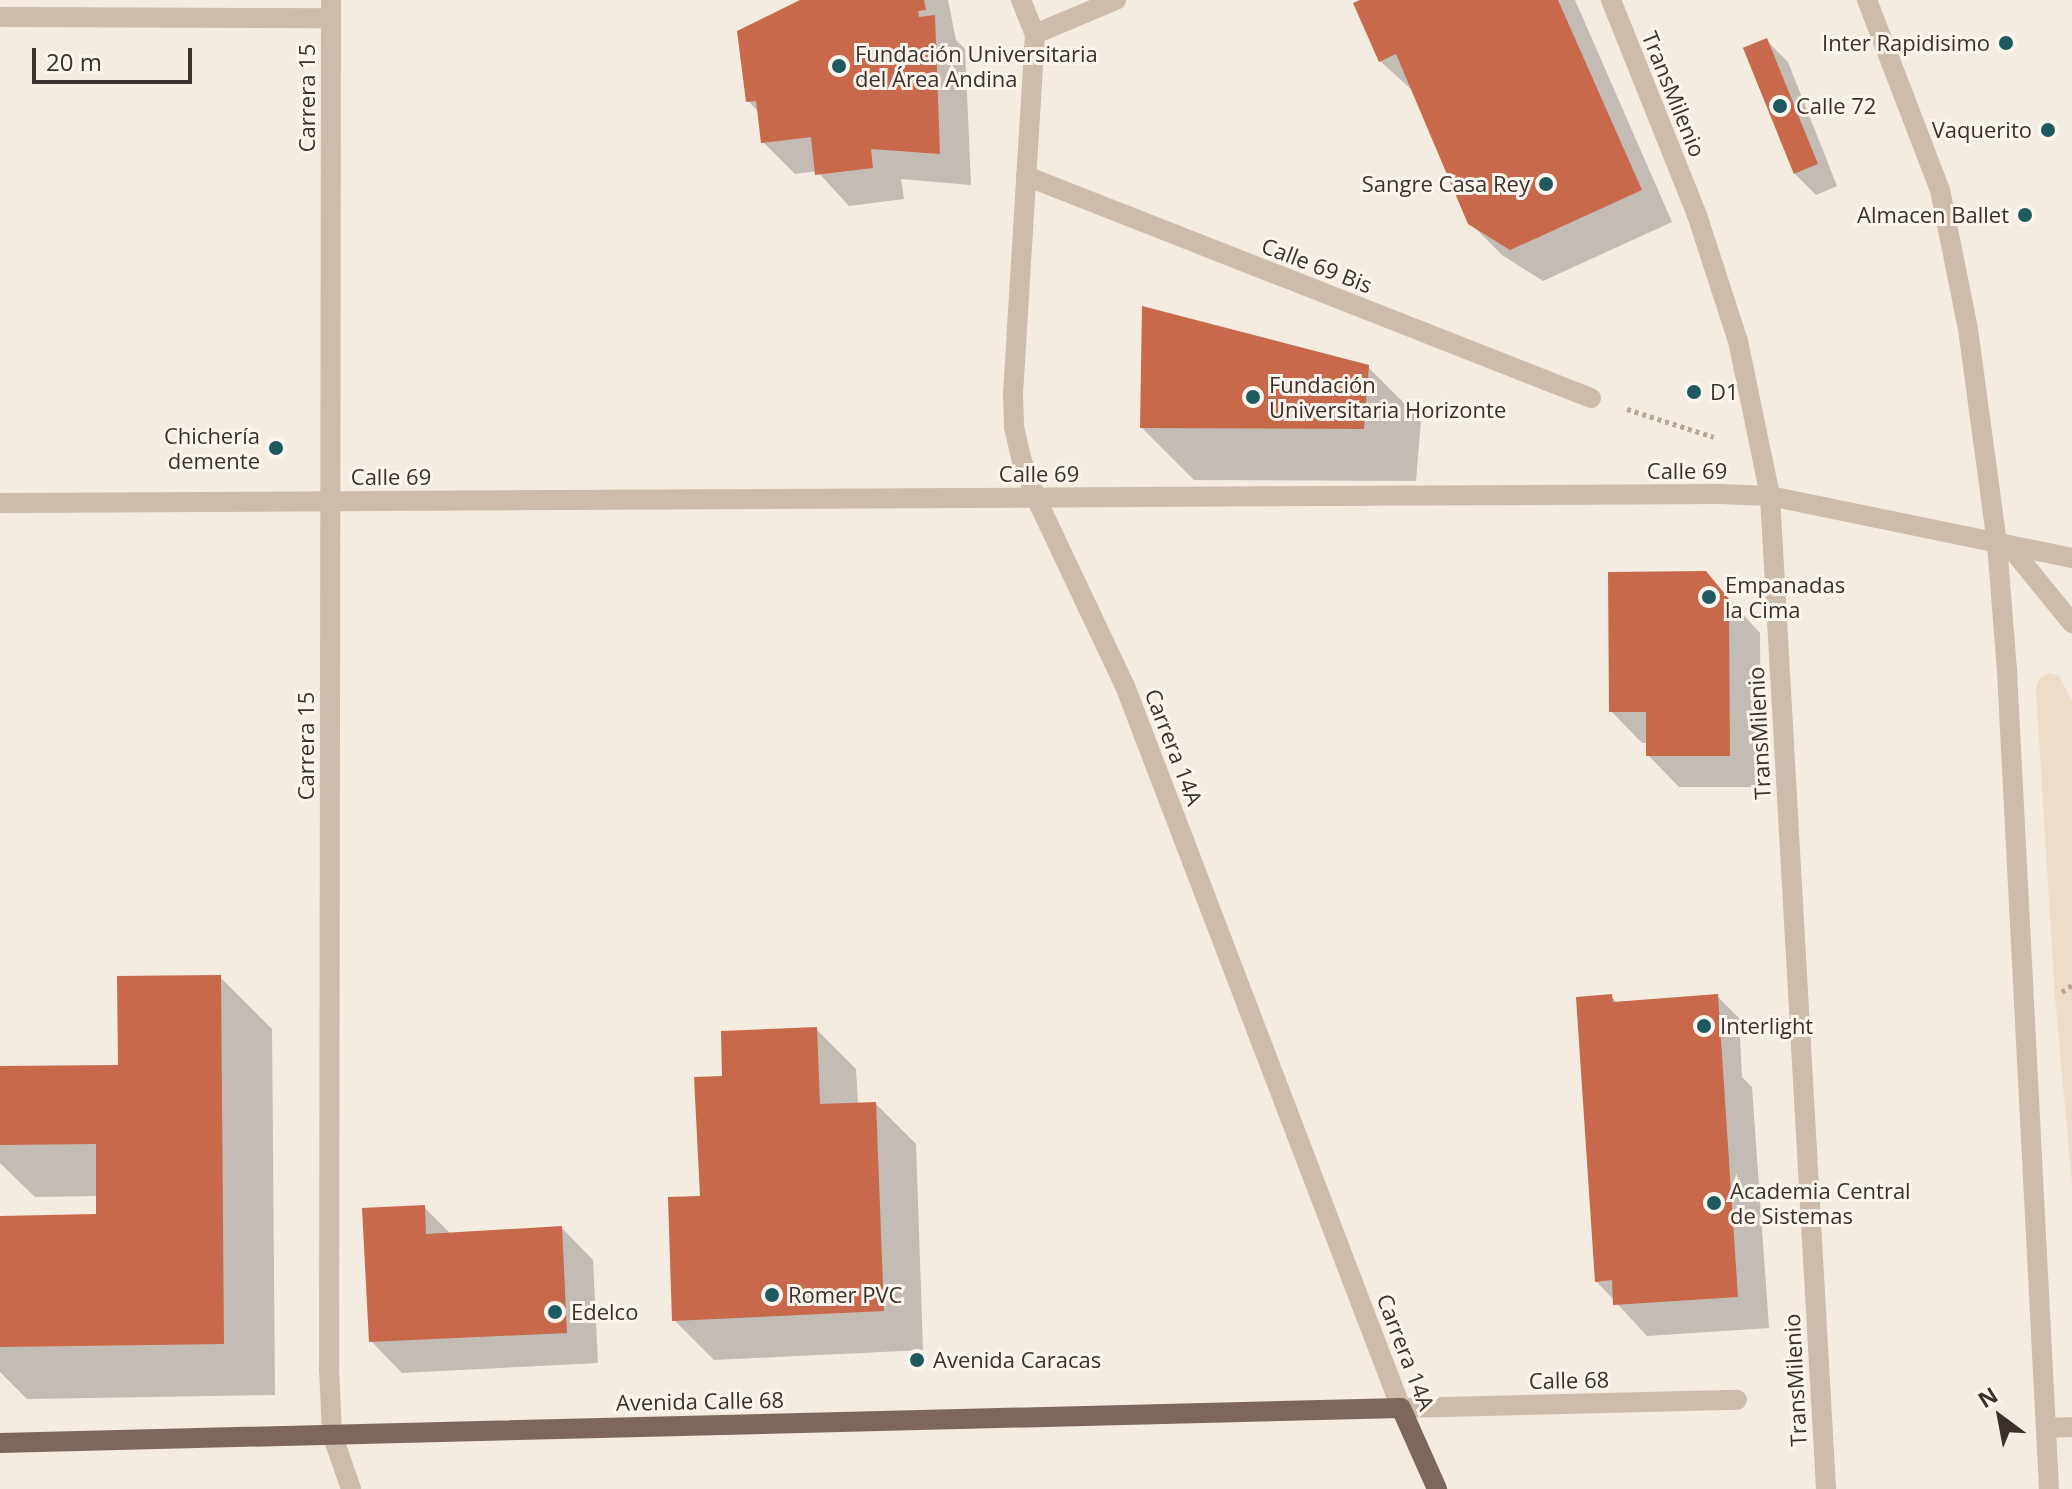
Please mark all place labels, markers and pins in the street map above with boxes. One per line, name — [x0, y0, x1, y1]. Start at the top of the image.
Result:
place label: Inter Rapidisimo — [1822, 30, 1990, 56]
marker: Inter Rapidisimo — [1997, 34, 2015, 52]
place label: Fundación Universitaria del Área Andina — [855, 40, 1098, 92]
marker: Fundación Universitaria del Área Andina — [830, 57, 848, 75]
place label: Calle 72 — [1796, 93, 1876, 119]
marker: Calle 72 — [1771, 97, 1789, 115]
place label: Vaquerito — [1932, 117, 2032, 143]
marker: Vaquerito — [2039, 121, 2057, 139]
place label: Sangre Casa Rey — [1362, 171, 1530, 197]
marker: Sangre Casa Rey — [1537, 175, 1555, 193]
place label: Almacen Ballet — [1857, 202, 2009, 228]
marker: Almacen Ballet — [2016, 206, 2034, 224]
place label: Fundación Universitaria Horizonte — [1269, 371, 1506, 422]
place label: D1 — [1710, 379, 1739, 405]
marker: D1 — [1685, 383, 1703, 401]
marker: Fundación Universitaria Horizonte — [1244, 388, 1262, 406]
place label: Chichería demente — [164, 422, 260, 474]
marker: Chichería demente — [267, 439, 285, 457]
place label: Empanadas la Cima — [1725, 571, 1845, 622]
marker: Empanadas la Cima — [1700, 588, 1718, 606]
place label: Interlight — [1720, 1013, 1813, 1039]
marker: Interlight — [1695, 1017, 1713, 1035]
place label: Academia Central de Sistemas — [1730, 1177, 1911, 1228]
marker: Academia Central de Sistemas — [1705, 1194, 1723, 1212]
place label: Romer PVC — [788, 1282, 902, 1308]
marker: Romer PVC — [763, 1286, 781, 1304]
place label: Edelco — [571, 1299, 638, 1325]
marker: Edelco — [546, 1303, 564, 1321]
place label: Avenida Caracas — [933, 1347, 1101, 1373]
marker: Avenida Caracas — [908, 1351, 926, 1369]

